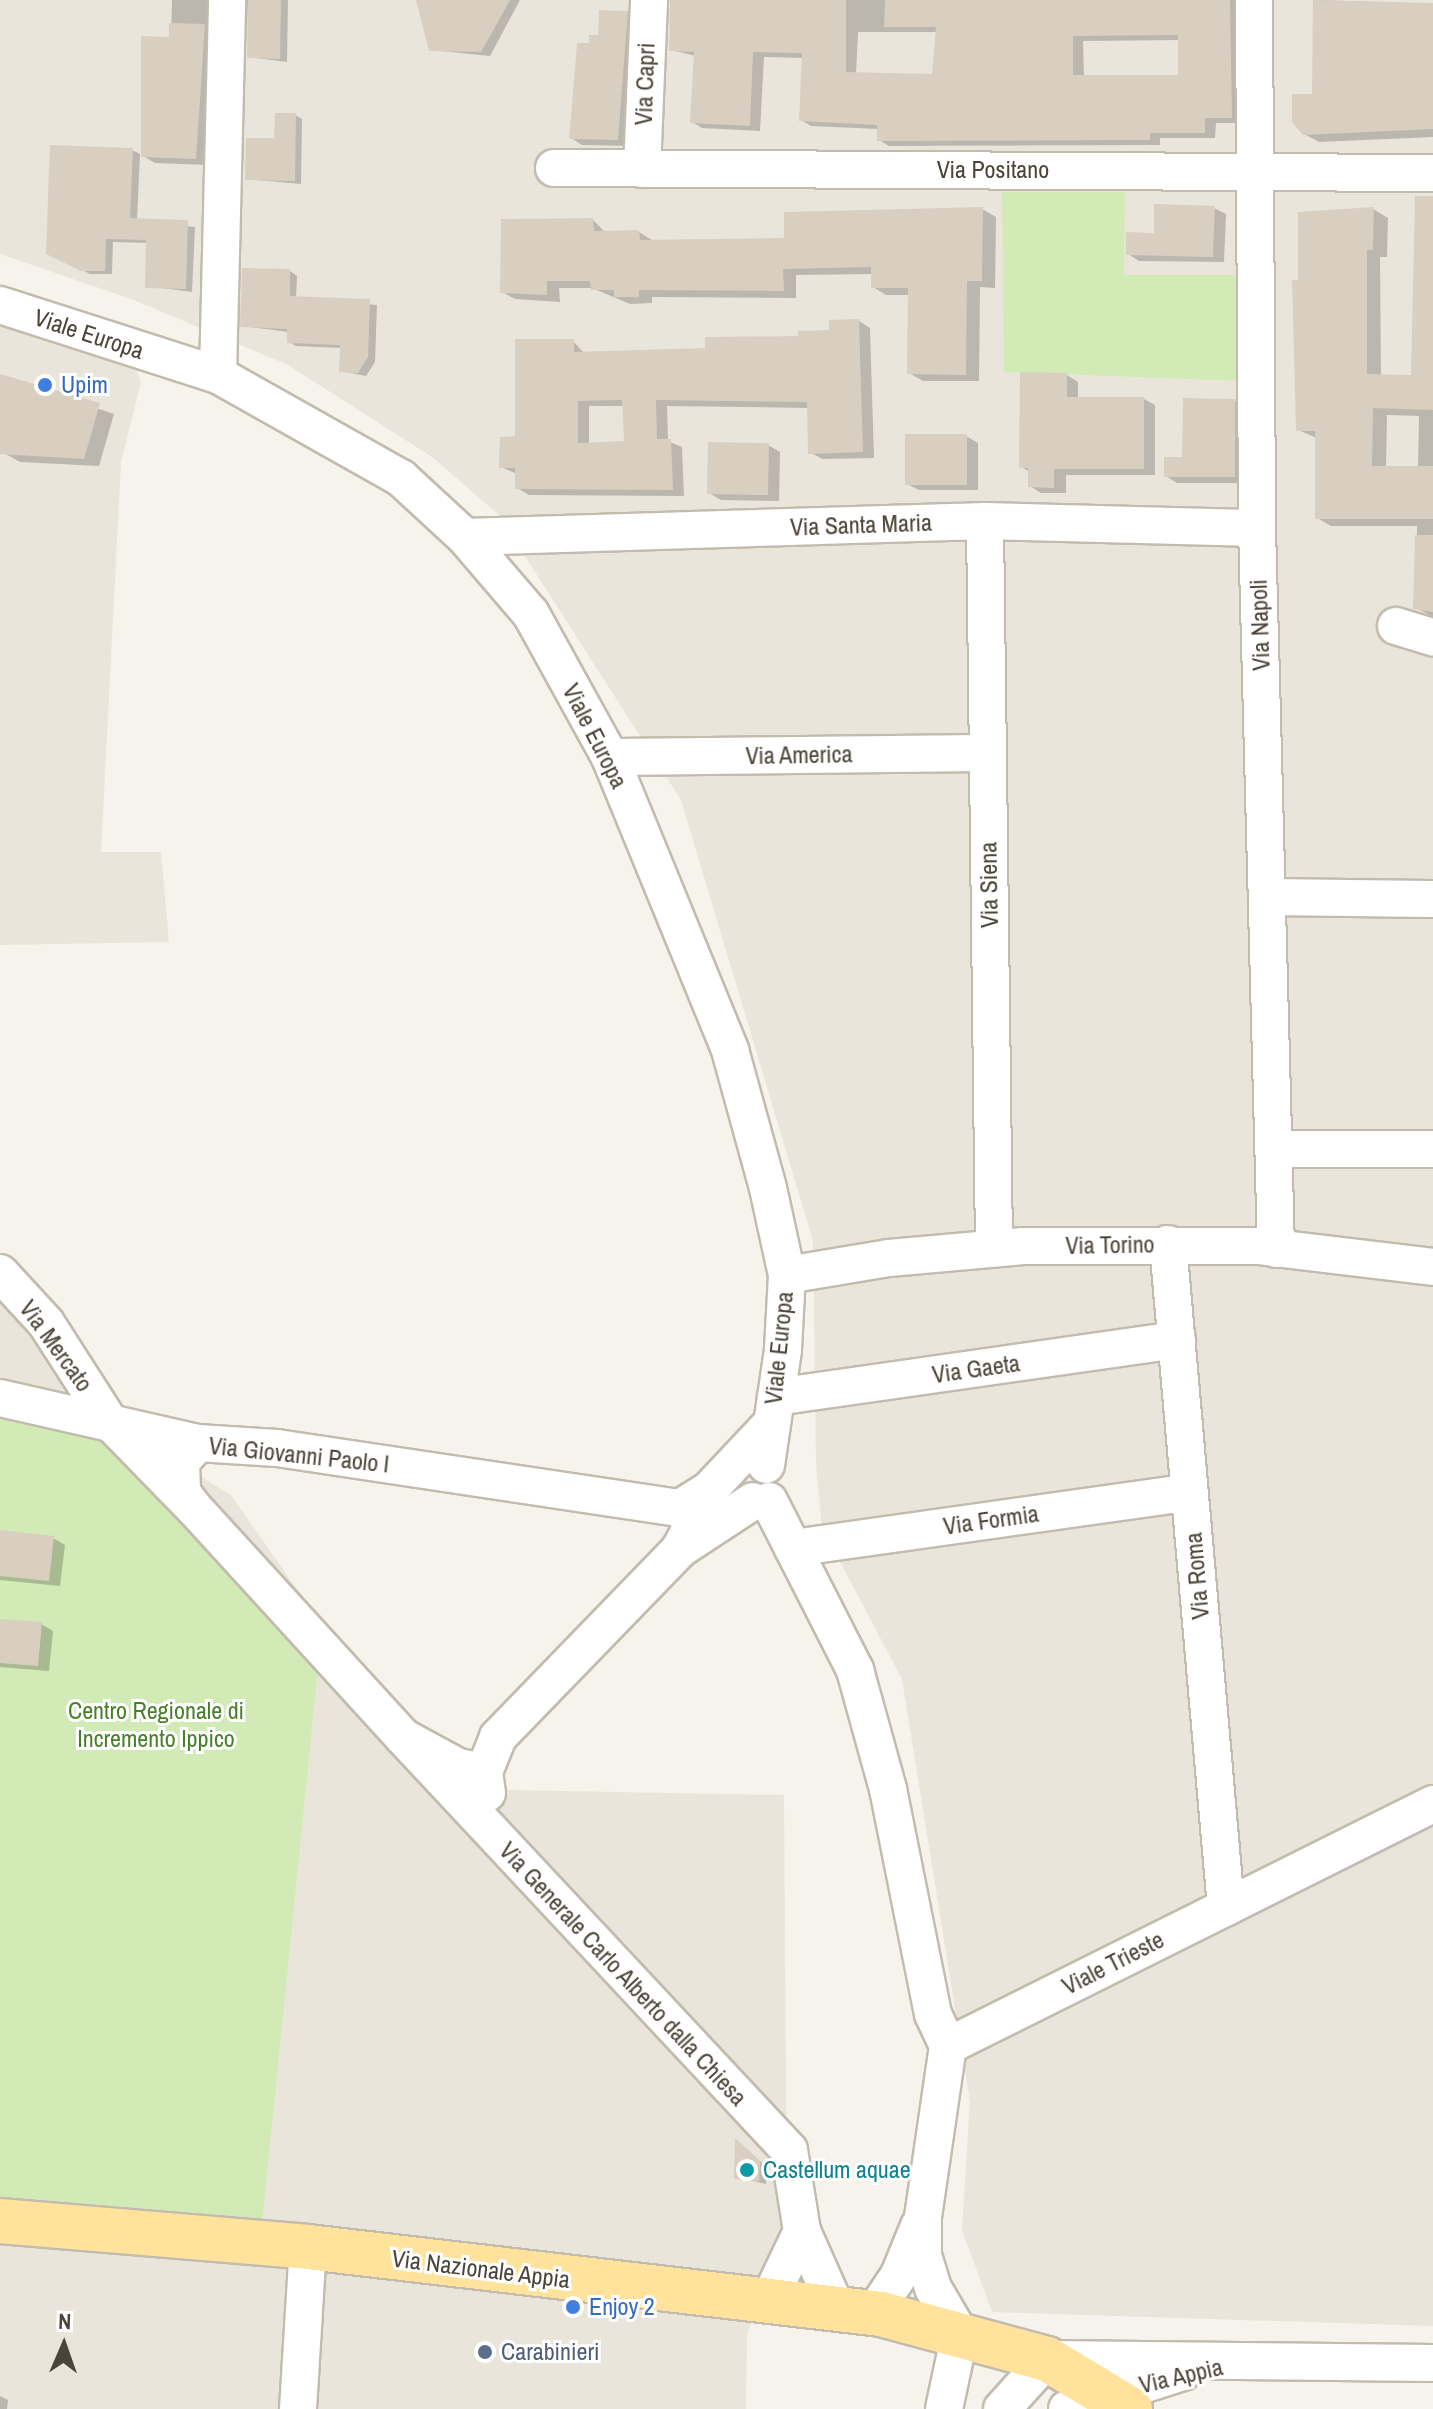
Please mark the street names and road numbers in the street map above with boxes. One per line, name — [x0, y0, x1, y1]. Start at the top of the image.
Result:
street label: Via Capri — [629, 42, 661, 126]
street label: Via Positano — [937, 156, 1049, 184]
street label: Viale Europa — [31, 303, 147, 365]
street label: Via Santa Maria — [790, 508, 932, 542]
street label: Via Napoli — [1244, 579, 1276, 671]
street label: Viale Europa — [556, 679, 634, 793]
street label: Via America — [745, 740, 853, 770]
street label: Via Siena — [974, 842, 1004, 928]
street label: Via Torino — [1065, 1230, 1155, 1260]
street label: Viale Europa — [759, 1290, 799, 1406]
street label: Via Mercato — [13, 1295, 99, 1397]
street label: Via Gaeta — [930, 1349, 1022, 1389]
street label: Via Giovanni Paolo I — [207, 1431, 391, 1479]
street label: Via Formia — [941, 1499, 1041, 1541]
street label: Via Roma — [1179, 1531, 1215, 1621]
street label: Via Generale Carlo Alberto dalla Chiesa — [493, 1836, 753, 2112]
street label: Viale Trieste — [1057, 1925, 1169, 2001]
street label: Via Nazionale Appia — [390, 2244, 572, 2294]
street label: Via Appia — [1136, 2352, 1226, 2400]

